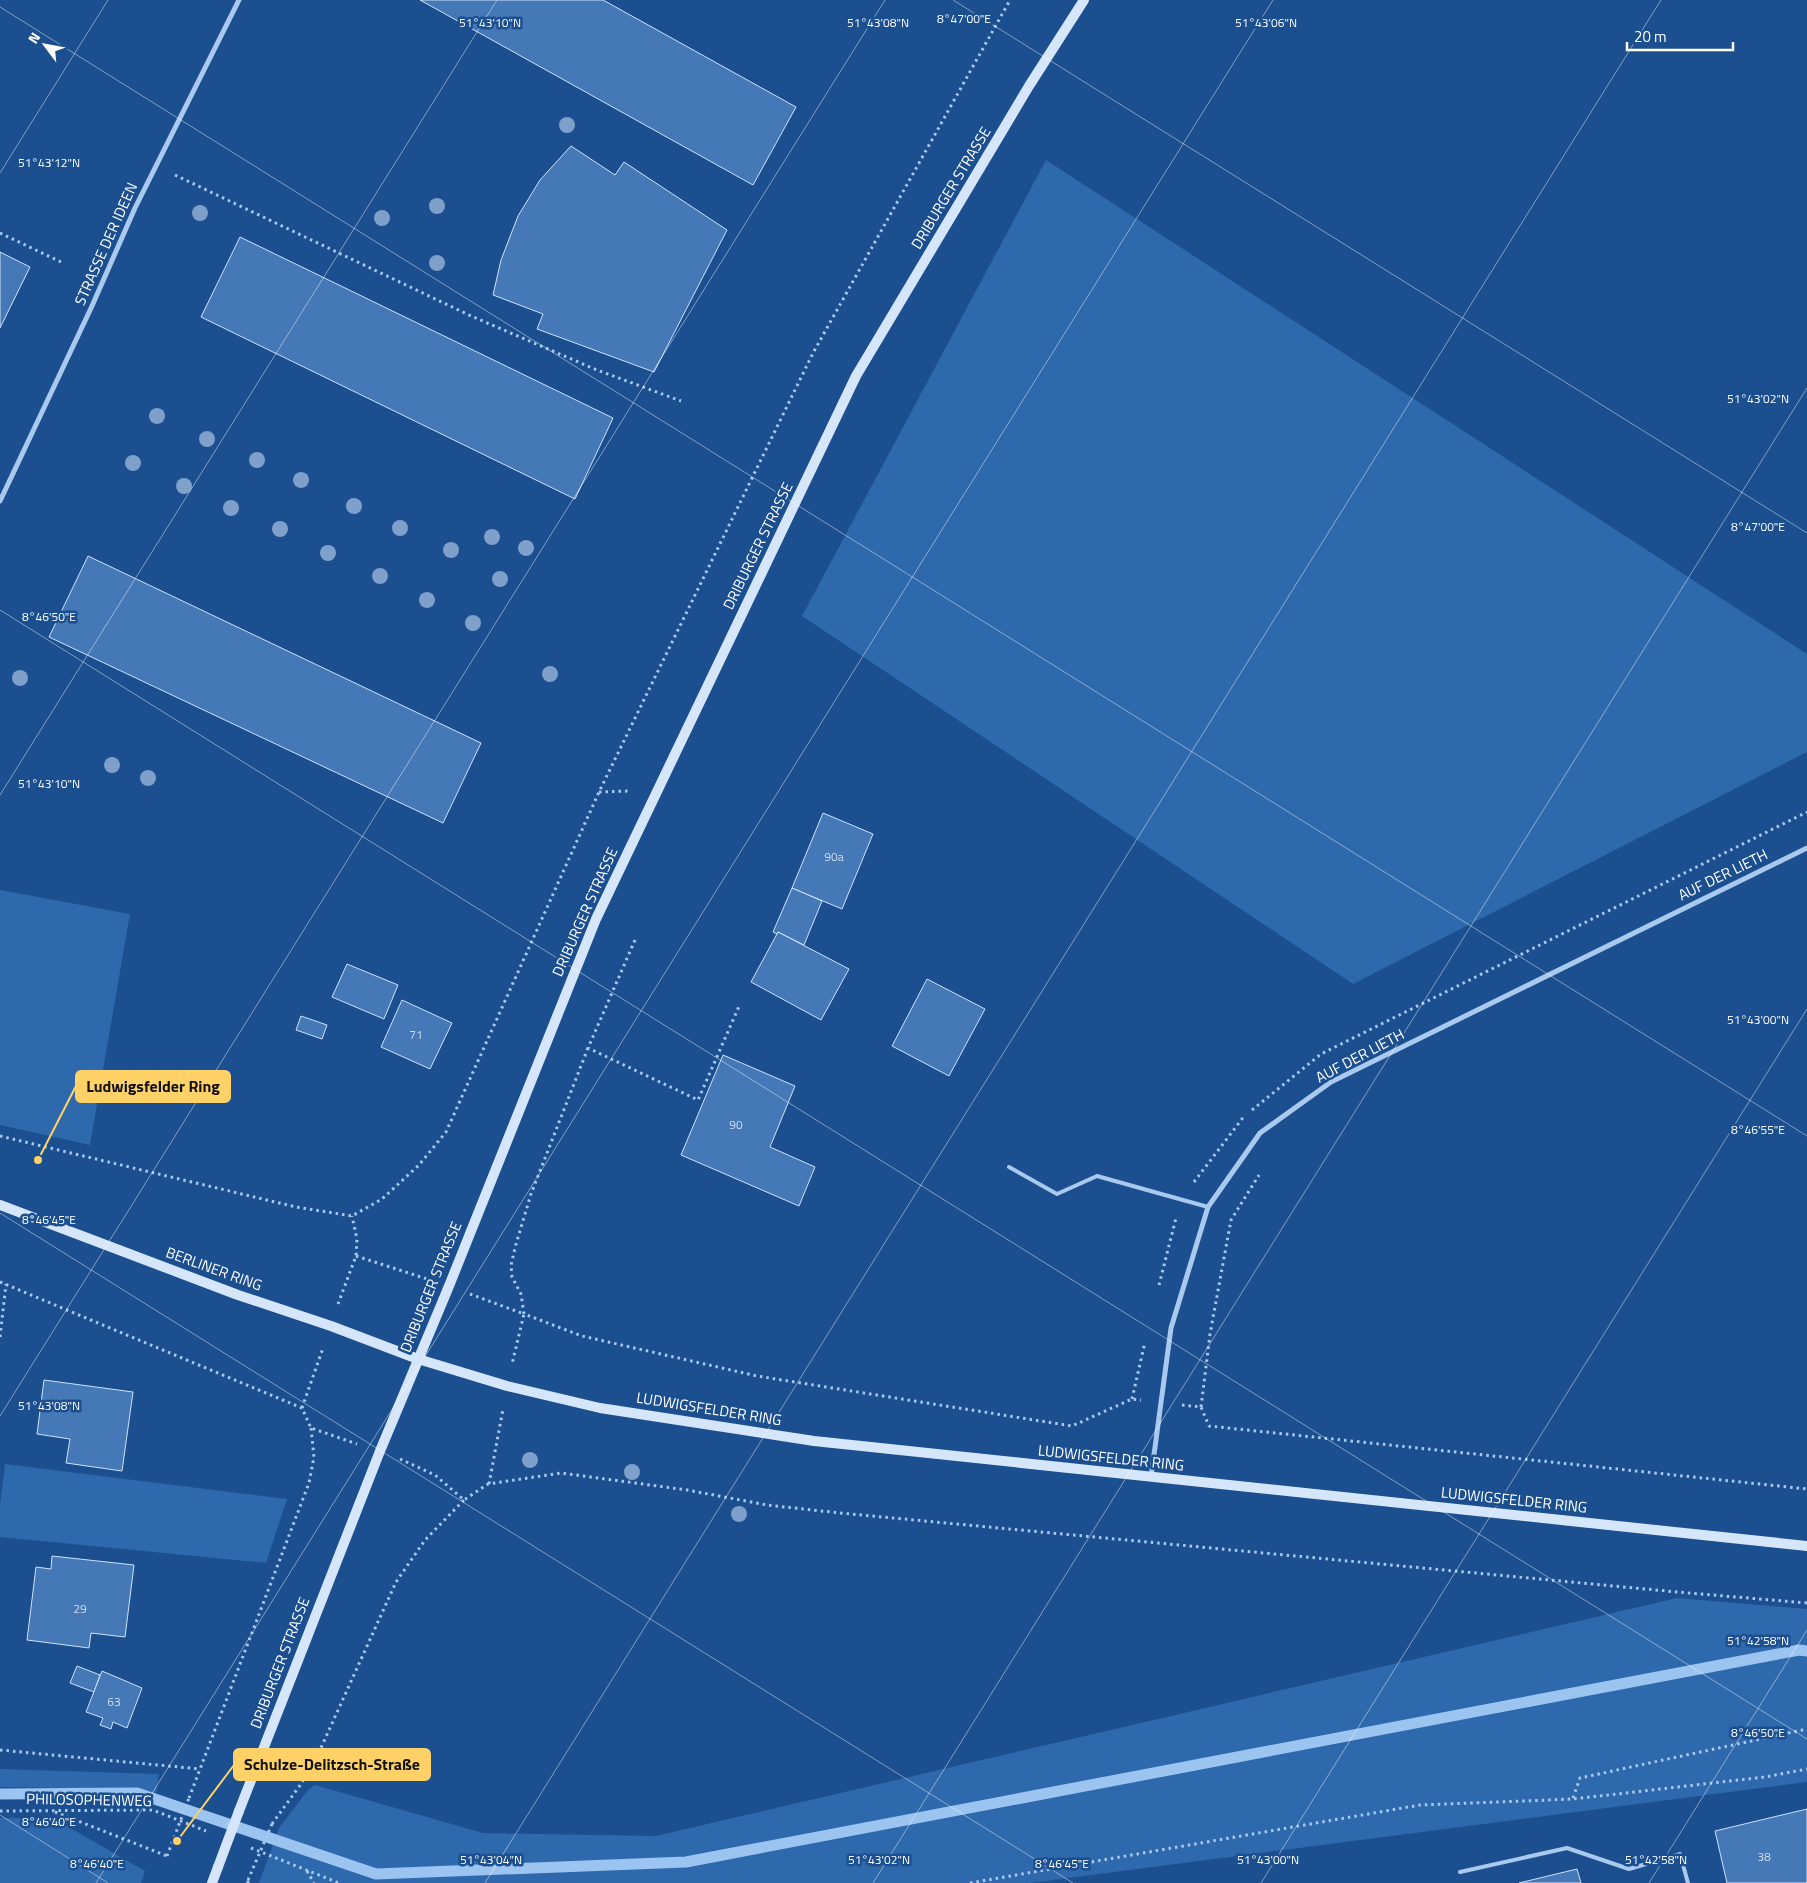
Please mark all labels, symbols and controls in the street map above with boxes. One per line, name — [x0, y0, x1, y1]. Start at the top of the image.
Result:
text: 8°47'00"E — [937, 9, 991, 28]
text: 51°43'10"N — [459, 13, 521, 32]
text: 51°43'08"N — [847, 13, 909, 32]
text: 51°43'06"N — [1235, 13, 1297, 32]
north arrow — [20, 20, 70, 70]
scale bar — [1627, 20, 1733, 52]
text: 20 m — [1634, 25, 1667, 48]
text: N — [22, 28, 45, 48]
street label: DRIBURGER STRASSE — [905, 122, 996, 253]
text: 51°43'12"N — [18, 153, 80, 172]
street label: STRASSE DER IDEEN — [68, 179, 143, 309]
text: 51°43'02"N — [1727, 389, 1789, 408]
street label: DRIBURGER STRASSE — [717, 478, 798, 613]
text: 8°47'00"E — [1731, 517, 1785, 536]
text: 8°46'50"E — [22, 607, 76, 626]
text: 51°43'10"N — [18, 774, 80, 793]
street label: DRIBURGER STRASSE — [546, 843, 623, 980]
street label: AUF DER LIETH — [1674, 843, 1772, 906]
house number: 90a — [824, 847, 844, 866]
text: 51°43'00"N — [1727, 1010, 1789, 1029]
street label: AUF DER LIETH — [1311, 1023, 1408, 1089]
house number: 71 — [409, 1025, 423, 1044]
callout: Ludwigsfelder Ring — [76, 1071, 230, 1102]
text: Ludwigsfelder Ring — [86, 1074, 220, 1098]
house number: 90 — [729, 1115, 743, 1134]
text: 8°46'55"E — [1731, 1120, 1785, 1139]
text: 8°46'45"E — [22, 1210, 76, 1229]
street label: DRIBURGER STRASSE — [394, 1218, 467, 1356]
street label: BERLINER RING — [163, 1240, 266, 1297]
street label: LUDWIGSFELDER RING — [635, 1386, 783, 1431]
text: 51°43'08"N — [18, 1396, 80, 1415]
street label: LUDWIGSFELDER RING — [1037, 1438, 1185, 1477]
street label: LUDWIGSFELDER RING — [1440, 1480, 1588, 1519]
street label: DRIBURGER STRASSE — [244, 1594, 315, 1732]
house number: 29 — [73, 1599, 87, 1618]
text: 51°42'58"N — [1727, 1631, 1789, 1650]
house number: 63 — [107, 1692, 121, 1711]
text: 8°46'50"E — [1731, 1723, 1785, 1742]
callout: Schulze-Delitzsch-Straße — [234, 1749, 430, 1780]
text: Schulze-Delitzsch-Straße — [244, 1752, 420, 1776]
street label: PHILOSOPHENWEG — [26, 1787, 152, 1812]
text: 8°46'40"E — [22, 1812, 76, 1831]
house number: 38 — [1757, 1847, 1771, 1866]
text: 51°43'04"N — [460, 1850, 522, 1869]
text: 51°43'02"N — [848, 1850, 910, 1869]
text: 51°43'00"N — [1237, 1850, 1299, 1869]
text: 51°42'58"N — [1625, 1850, 1687, 1869]
text: 8°46'40"E — [70, 1854, 124, 1873]
text: 8°46'45"E — [1035, 1854, 1089, 1873]

